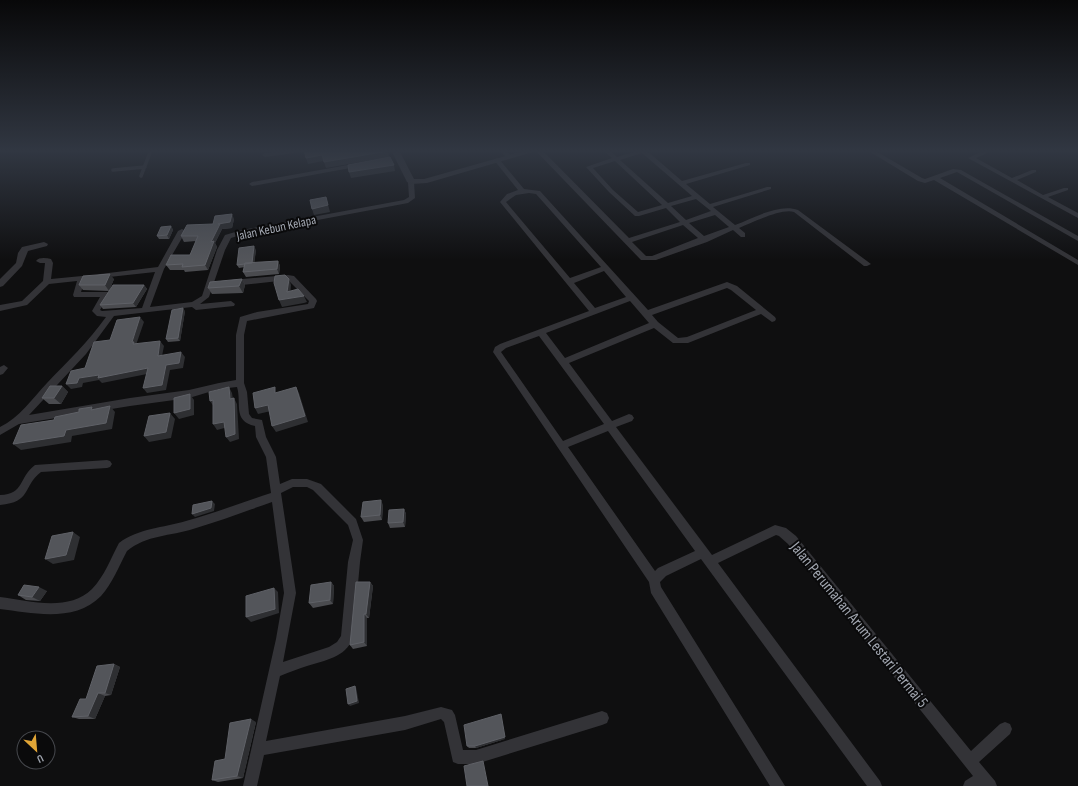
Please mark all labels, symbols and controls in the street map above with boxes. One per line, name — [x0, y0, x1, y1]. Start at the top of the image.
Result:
street label: Jalan Kebun Kelapa — [234, 212, 317, 244]
street label: Jalan Perumahan Arum Lestari Permai 5 — [785, 537, 932, 712]
north arrow — [16, 730, 56, 770]
text: U — [34, 751, 46, 766]

